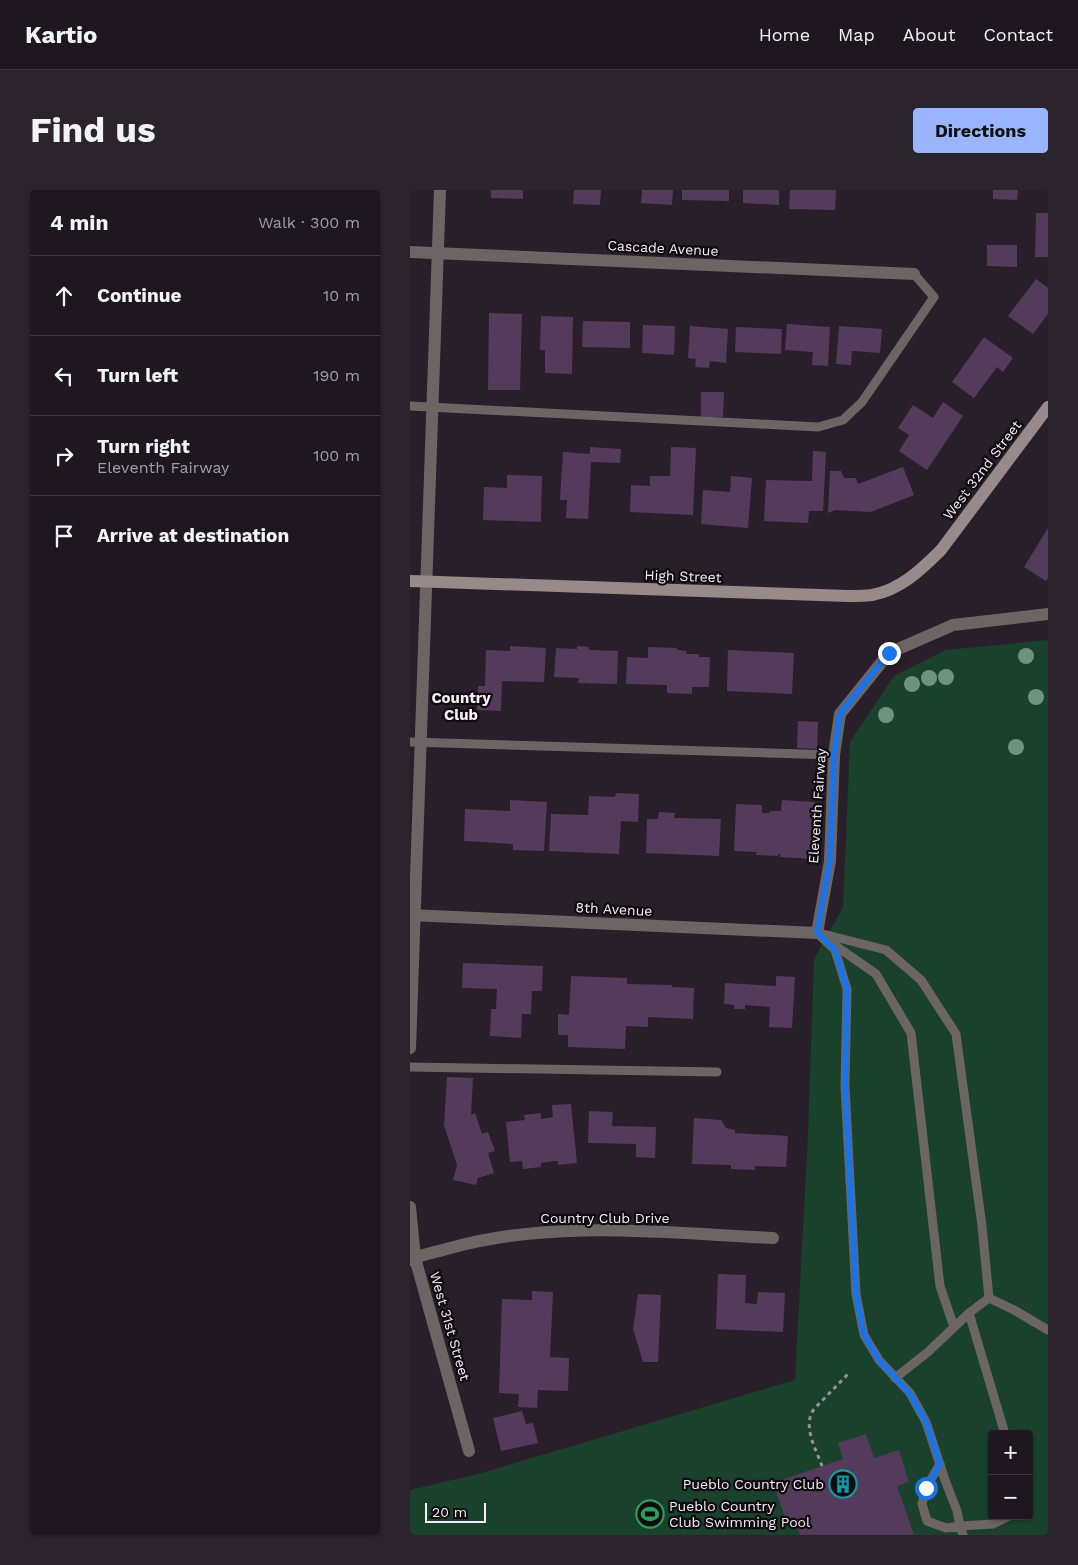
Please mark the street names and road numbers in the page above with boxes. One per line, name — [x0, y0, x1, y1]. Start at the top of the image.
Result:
street label: Cascade Avenue — [607, 237, 719, 259]
street label: West 32nd Street — [940, 417, 1025, 523]
street label: High Street — [644, 567, 722, 585]
street label: Eleventh Fairway — [805, 747, 829, 864]
street label: 8th Avenue — [575, 899, 653, 919]
street label: Country Club Drive — [540, 1210, 670, 1226]
street label: West 31st Street — [427, 1270, 473, 1383]

